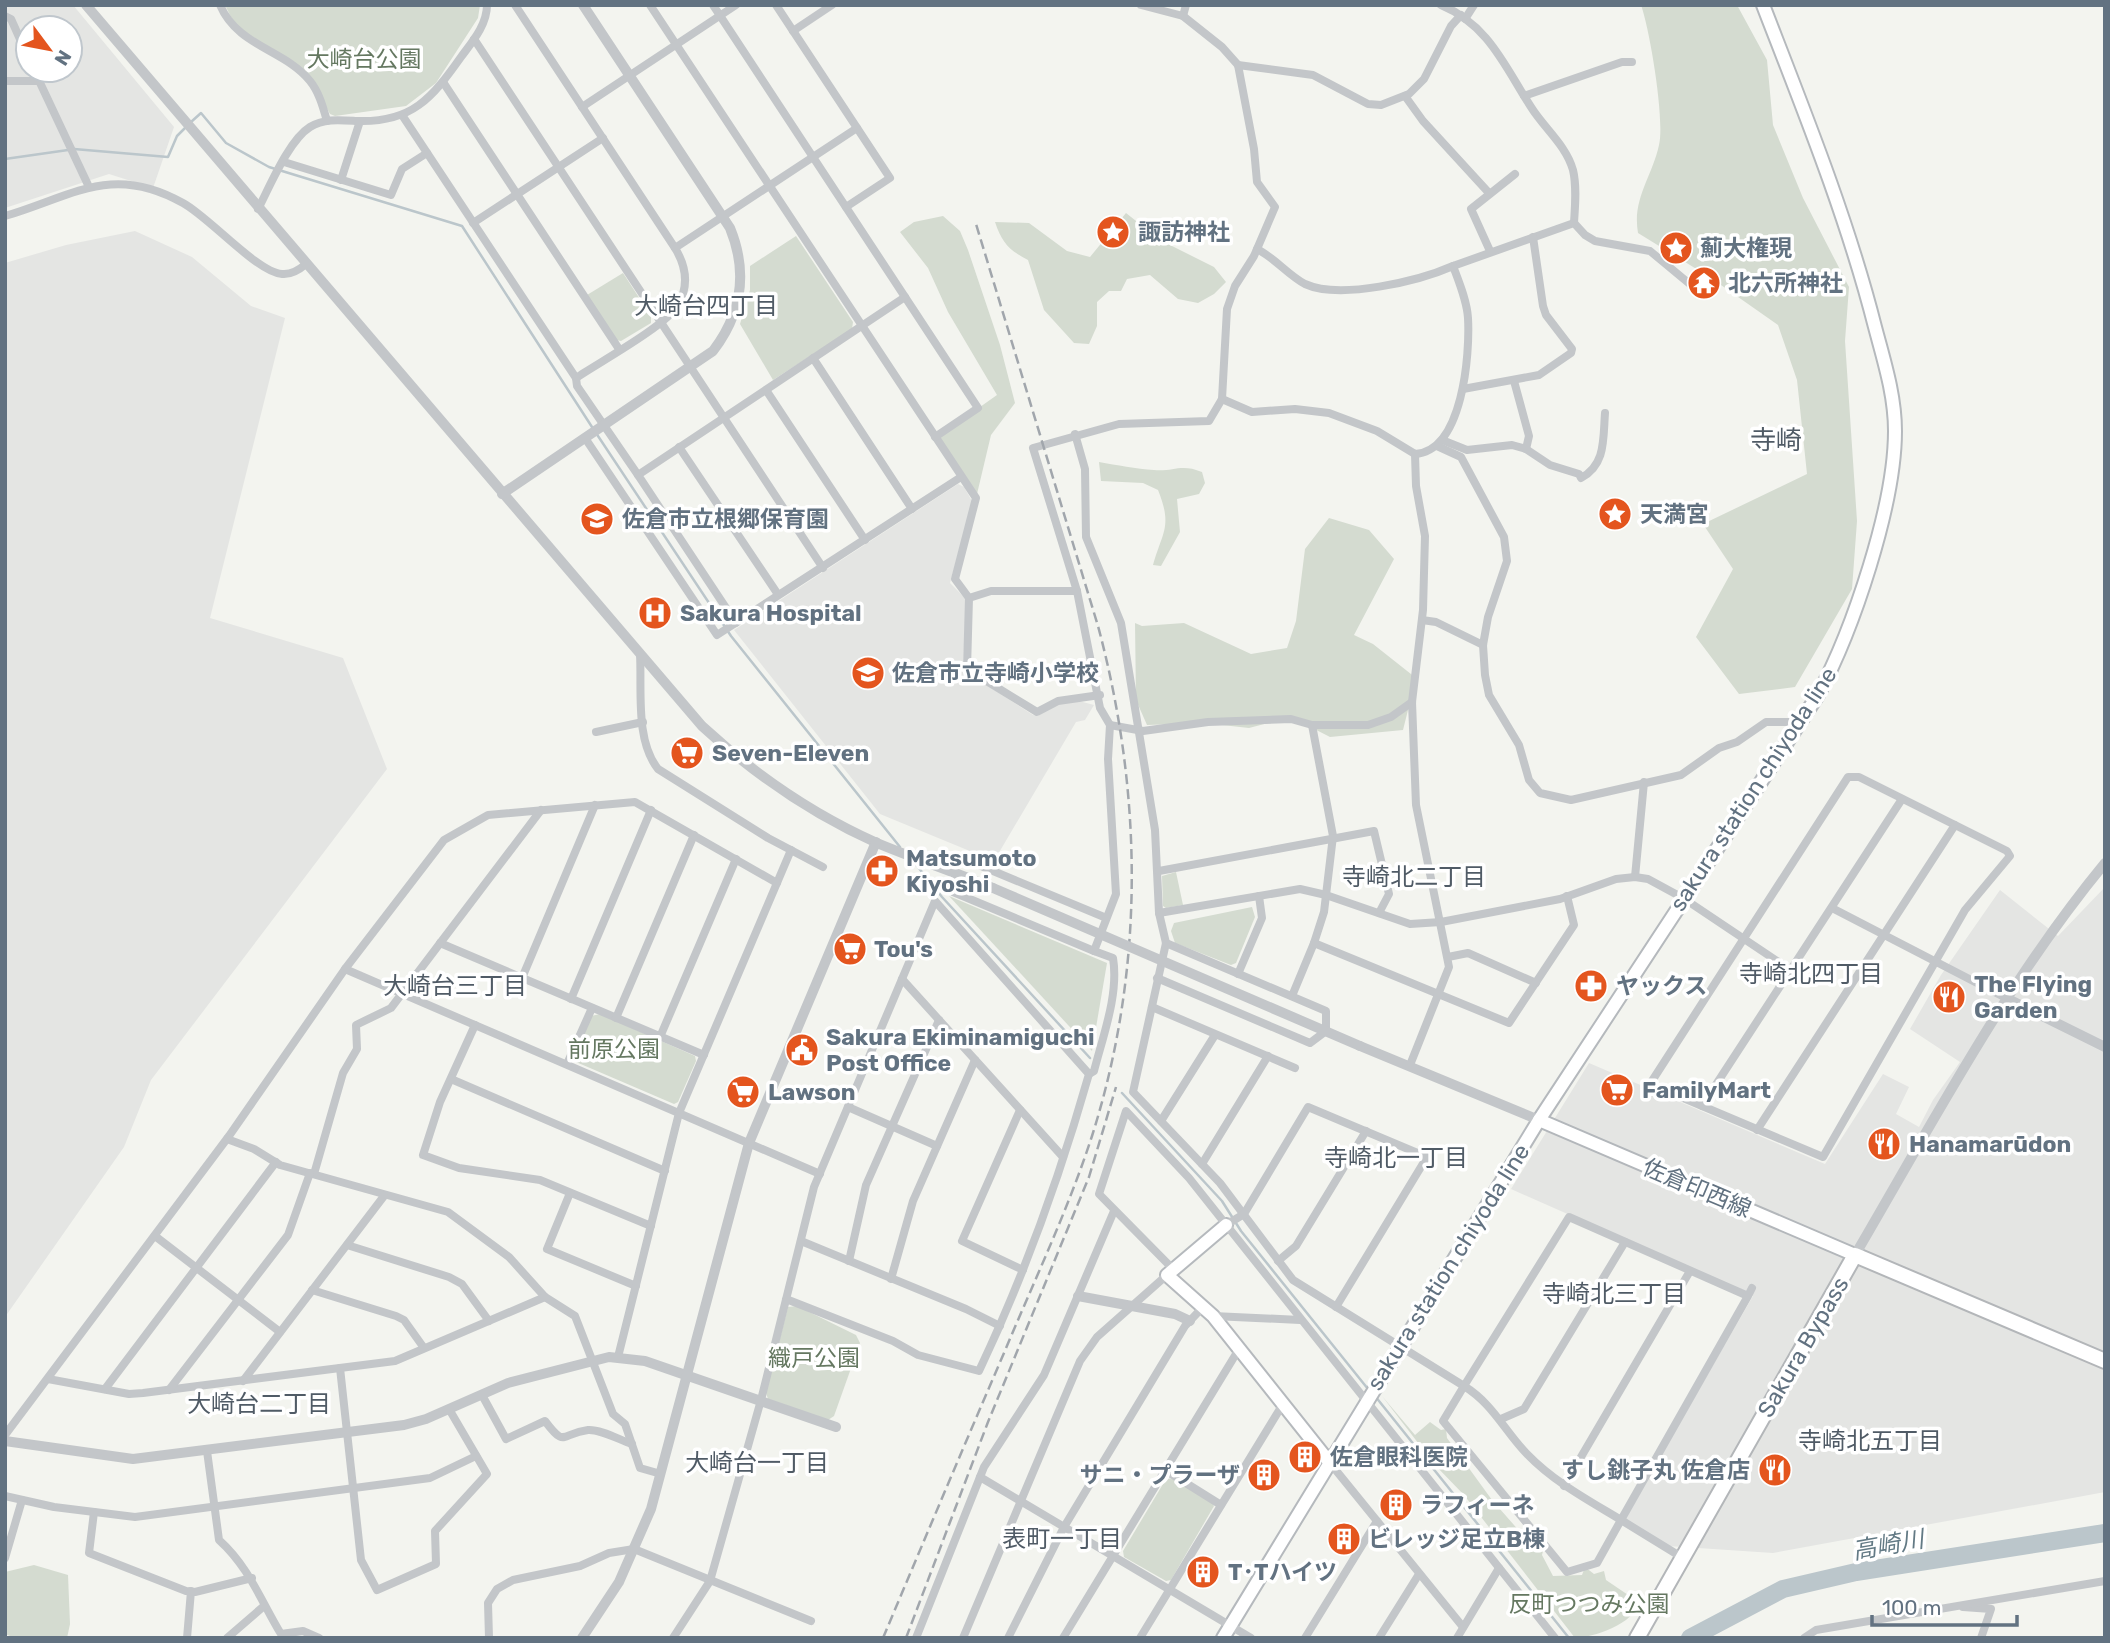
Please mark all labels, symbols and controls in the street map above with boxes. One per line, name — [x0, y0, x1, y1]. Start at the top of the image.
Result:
north arrow — [14, 14, 84, 84]
park label: 大崎台公園 — [307, 45, 422, 73]
text: N — [50, 46, 76, 70]
place icon: 諏訪神社 — [1094, 213, 1132, 251]
place label: 諏訪神社 — [1138, 218, 1230, 246]
place icon: 薊大権現 — [1657, 229, 1695, 267]
place label: 薊大権現 — [1700, 234, 1792, 262]
temple icon: 北六所神社 — [1685, 264, 1723, 302]
place label: 北六所神社 — [1728, 269, 1843, 297]
district label: 大崎台四丁目 — [634, 292, 778, 320]
district label: 寺崎 — [1750, 425, 1802, 456]
place icon: 天満宮 — [1596, 495, 1634, 533]
school or university icon: 佐倉市立根郷保育園 — [578, 500, 616, 538]
place label: 天満宮 — [1640, 500, 1709, 528]
place label: 佐倉市立根郷保育園 — [622, 505, 829, 533]
hospital icon: Sakura Hospital — [636, 594, 674, 632]
place label: Sakura Hospital — [680, 599, 862, 627]
school or university icon: 佐倉市立寺崎小学校 — [849, 654, 887, 692]
place label: 佐倉市立寺崎小学校 — [892, 659, 1099, 687]
street label: sakura station chiyoda line — [1664, 662, 1842, 916]
supermarket icon: Seven-Eleven — [668, 734, 706, 772]
place label: Seven-Eleven — [712, 739, 869, 767]
place label: Matsumoto Kiyoshi — [906, 844, 1037, 898]
pharmacy icon: Matsumoto Kiyoshi — [863, 852, 901, 890]
district label: 寺崎北二丁目 — [1342, 863, 1486, 891]
supermarket icon: Tou's — [831, 930, 869, 968]
place label: Tou's — [874, 935, 933, 963]
district label: 寺崎北四丁目 — [1739, 960, 1883, 988]
pharmacy icon: ヤックス — [1572, 967, 1610, 1005]
place label: The Flying Garden — [1974, 970, 2092, 1024]
district label: 大崎台三丁目 — [383, 972, 527, 1000]
place label: ヤックス — [1616, 972, 1707, 1000]
restaurant icon: The Flying Garden — [1930, 978, 1968, 1016]
place label: Sakura Ekiminamiguchi Post Office — [826, 1023, 1094, 1077]
public building icon: Sakura Ekiminamiguchi Post Office — [783, 1031, 821, 1069]
park label: 前原公園 — [568, 1035, 660, 1063]
supermarket icon: FamilyMart — [1598, 1071, 1636, 1109]
supermarket icon: Lawson — [724, 1073, 762, 1111]
place label: FamilyMart — [1642, 1076, 1771, 1104]
place label: Lawson — [768, 1078, 856, 1106]
restaurant icon: Hanamarūdon — [1865, 1125, 1903, 1163]
place label: Hanamarūdon — [1909, 1130, 2071, 1158]
street label: sakura station chiyoda line — [1361, 1139, 1535, 1395]
district label: 寺崎北一丁目 — [1324, 1144, 1468, 1172]
street label: 佐倉印西線 — [1639, 1153, 1755, 1223]
street label: Sakura Bypass — [1751, 1272, 1855, 1422]
district label: 寺崎北三丁目 — [1542, 1280, 1686, 1308]
park label: 織戸公園 — [768, 1344, 860, 1372]
district label: 大崎台二丁目 — [187, 1390, 331, 1418]
district label: 寺崎北五丁目 — [1798, 1427, 1942, 1455]
building icon: 佐倉眼科医院 — [1286, 1438, 1324, 1476]
place label: 佐倉眼科医院 — [1330, 1443, 1468, 1471]
district label: 大崎台一丁目 — [685, 1449, 829, 1477]
restaurant icon: すし銚子丸 佐倉店 — [1756, 1451, 1794, 1489]
building icon: サニ・プラーザ — [1245, 1456, 1283, 1494]
place label: すし銚子丸 佐倉店 — [1561, 1456, 1750, 1484]
place label: サニ・プラーザ — [1079, 1461, 1240, 1489]
building icon: ラフィーネ — [1377, 1486, 1415, 1524]
place label: ラフィーネ — [1420, 1491, 1535, 1519]
building icon: ビレッジ足立B棟 — [1325, 1520, 1363, 1558]
water label: 高崎川 — [1850, 1524, 1929, 1565]
district label: 表町一丁目 — [1002, 1525, 1122, 1553]
place label: ビレッジ足立B棟 — [1368, 1525, 1545, 1553]
building icon: T･Tハイツ — [1184, 1553, 1222, 1591]
place label: T･Tハイツ — [1228, 1558, 1337, 1586]
scale bar — [1872, 1584, 2017, 1628]
park label: 反町つつみ公園 — [1509, 1590, 1670, 1618]
text: 100 m — [1882, 1595, 1941, 1620]

